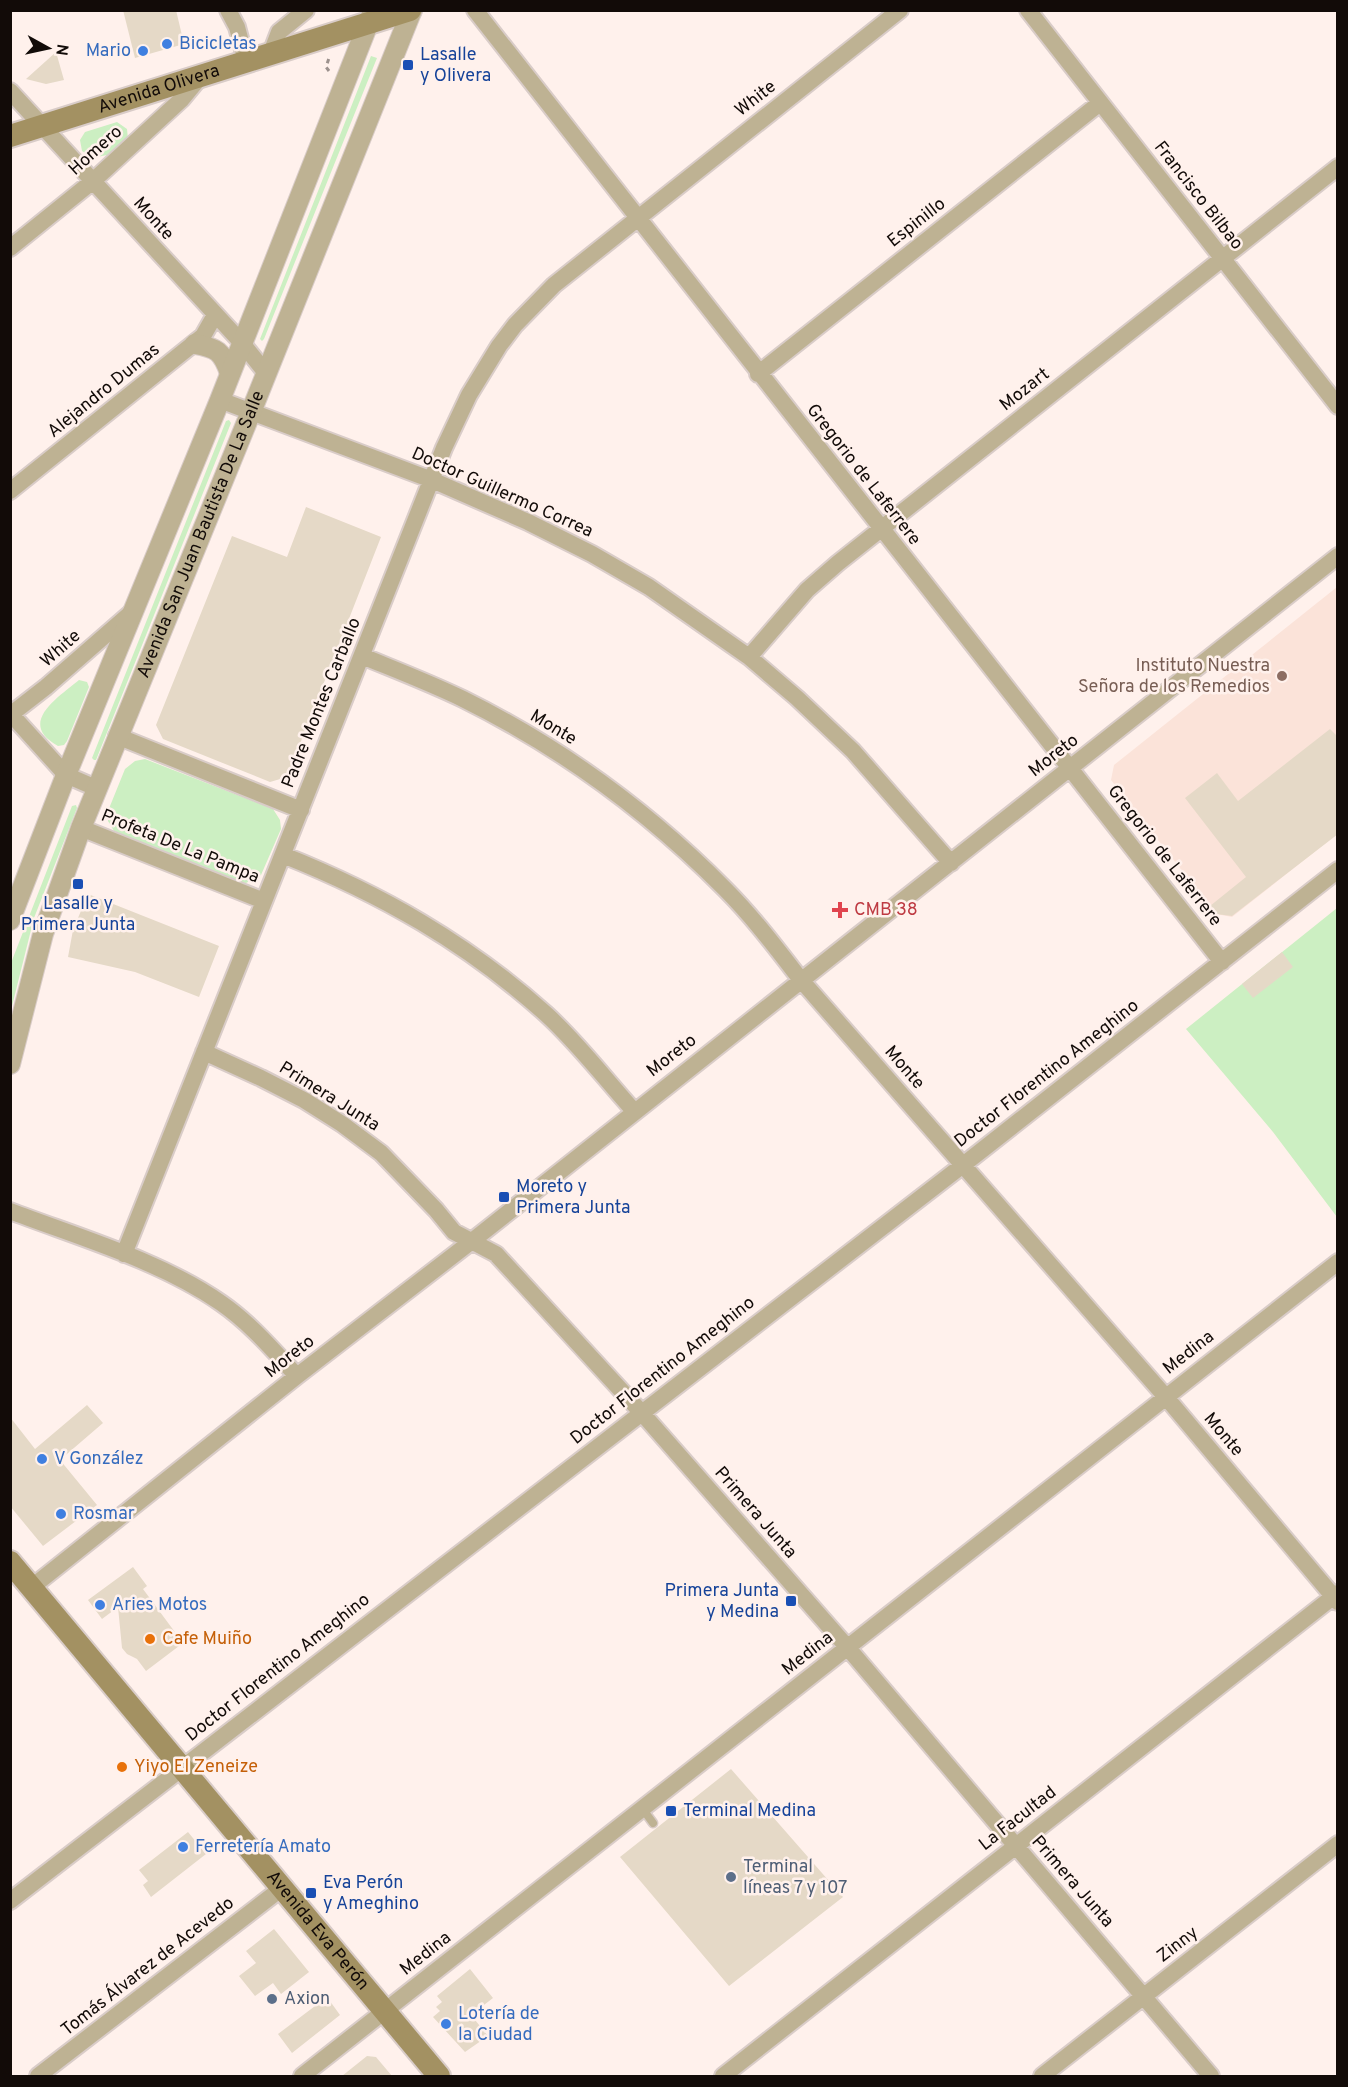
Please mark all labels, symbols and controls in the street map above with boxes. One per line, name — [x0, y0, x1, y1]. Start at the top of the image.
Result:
north arrow — [18, 18, 78, 78]
place label: Bicicletas — [179, 33, 257, 56]
marker: Bicicletas — [160, 37, 174, 51]
place label: Mario — [86, 40, 131, 63]
text: N — [50, 43, 72, 57]
marker: Mario — [136, 44, 150, 58]
place label: Lasalle y Olivera — [420, 44, 491, 88]
marker: Lasalle y Olivera — [401, 58, 415, 72]
street label: Avenida Olivera — [95, 59, 223, 119]
street label: White — [731, 76, 781, 122]
street label: Homero — [64, 121, 128, 181]
street label: Francisco Bilbao — [1148, 137, 1248, 255]
street label: Monte — [128, 192, 178, 246]
street label: Espinillo — [883, 193, 951, 253]
street label: Alejandro Dumas — [43, 339, 165, 443]
street label: Mozart — [995, 363, 1055, 417]
street label: Avenida San Juan Bautista De La Salle — [132, 387, 270, 681]
street label: Gregorio de Laferrere — [801, 400, 925, 550]
street label: Doctor Guillermo Correa — [408, 443, 596, 543]
street label: Padre Montes Carballo — [277, 614, 367, 792]
street label: White — [36, 625, 86, 673]
place label: Instituto Nuestra Señora de los Remedios — [1078, 655, 1270, 699]
marker: Instituto Nuestra Señora de los Remedios — [1275, 669, 1289, 683]
street label: Monte — [525, 705, 581, 751]
street label: Moreto — [1024, 729, 1084, 783]
street label: Gregorio de Laferrere — [1102, 781, 1226, 931]
street label: Profeta De La Pampa — [97, 805, 263, 889]
marker: Lasalle y Primera Junta — [71, 877, 85, 891]
place label: Lasalle y Primera Junta — [21, 893, 135, 937]
place label: CMB 38 — [854, 899, 918, 922]
marker: CMB 38 — [831, 901, 849, 919]
street label: Doctor Florentino Ameghino — [950, 995, 1144, 1153]
street label: Moreto — [642, 1029, 702, 1083]
street label: Monte — [879, 1041, 929, 1095]
street label: Primera Junta — [274, 1057, 384, 1137]
place label: Moreto y Primera Junta — [516, 1176, 631, 1220]
marker: Moreto y Primera Junta — [497, 1190, 511, 1204]
street label: Doctor Florentino Ameghino — [566, 1292, 760, 1450]
street label: Medina — [1159, 1326, 1219, 1380]
street label: Moreto — [260, 1330, 320, 1384]
street label: Monte — [1198, 1408, 1248, 1462]
place label: V González — [54, 1448, 144, 1471]
marker: V González — [35, 1452, 49, 1466]
street label: Primera Junta — [709, 1462, 801, 1564]
place label: Rosmar — [73, 1503, 135, 1526]
marker: Rosmar — [54, 1507, 68, 1521]
place label: Primera Junta y Medina — [664, 1580, 779, 1624]
street label: Doctor Florentino Ameghino — [181, 1589, 375, 1747]
place label: Aries Motos — [112, 1594, 207, 1617]
marker: Primera Junta y Medina — [784, 1594, 798, 1608]
marker: Aries Motos — [93, 1598, 107, 1612]
street label: Medina — [778, 1627, 838, 1681]
place label: Cafe Muiño — [162, 1628, 252, 1651]
marker: Cafe Muiño — [143, 1632, 157, 1646]
place label: Yiyo El Zeneize — [134, 1756, 258, 1779]
marker: Yiyo El Zeneize — [115, 1760, 129, 1774]
street label: La Facultad — [975, 1782, 1061, 1856]
place label: Terminal Medina — [683, 1800, 816, 1823]
marker: Terminal Medina — [664, 1804, 678, 1818]
street label: Primera Junta — [1026, 1831, 1118, 1933]
place label: Ferretería Amato — [195, 1836, 331, 1859]
marker: Ferretería Amato — [176, 1840, 190, 1854]
place label: Terminal líneas 7 y 107 — [743, 1856, 848, 1900]
street label: Avenida Eva Perón — [261, 1866, 374, 1995]
marker: Terminal líneas 7 y 107 — [724, 1870, 738, 1884]
place label: Eva Perón y Ameghino — [323, 1872, 419, 1916]
marker: Eva Perón y Ameghino — [304, 1886, 318, 1900]
street label: Tomás Álvarez de Acevedo — [56, 1891, 239, 2042]
street label: Zinny — [1153, 1922, 1203, 1968]
street label: Medina — [396, 1927, 456, 1981]
place label: Axion — [284, 1988, 330, 2011]
marker: Axion — [265, 1992, 279, 2006]
place label: Lotería de la Ciudad — [458, 2003, 540, 2047]
marker: Lotería de la Ciudad — [439, 2017, 453, 2031]

